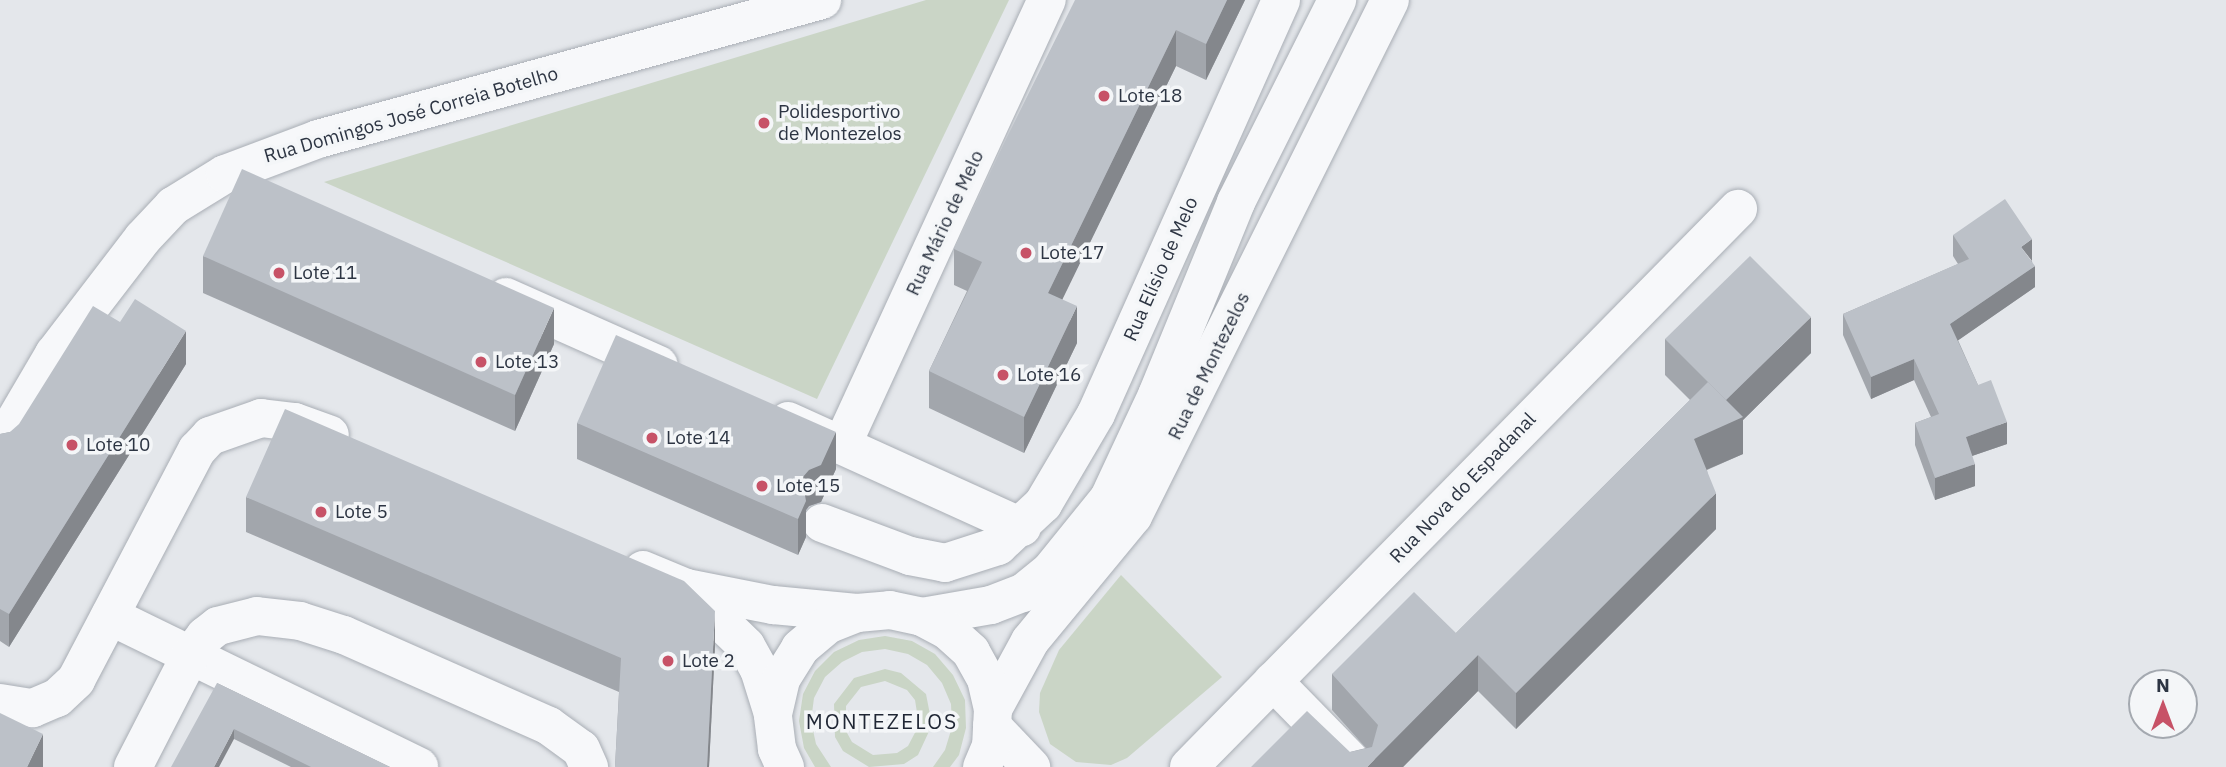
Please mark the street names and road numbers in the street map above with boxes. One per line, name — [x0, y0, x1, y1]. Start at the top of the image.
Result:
street label: Rua Domingos José Correia Botelho — [261, 62, 561, 168]
street label: Rua Mário de Melo — [901, 147, 989, 299]
street label: Rua Elísio de Melo — [1119, 193, 1203, 345]
street label: Rua de Montezelos — [1163, 288, 1255, 444]
street label: Rua Nova do Espadanal — [1385, 408, 1541, 568]

